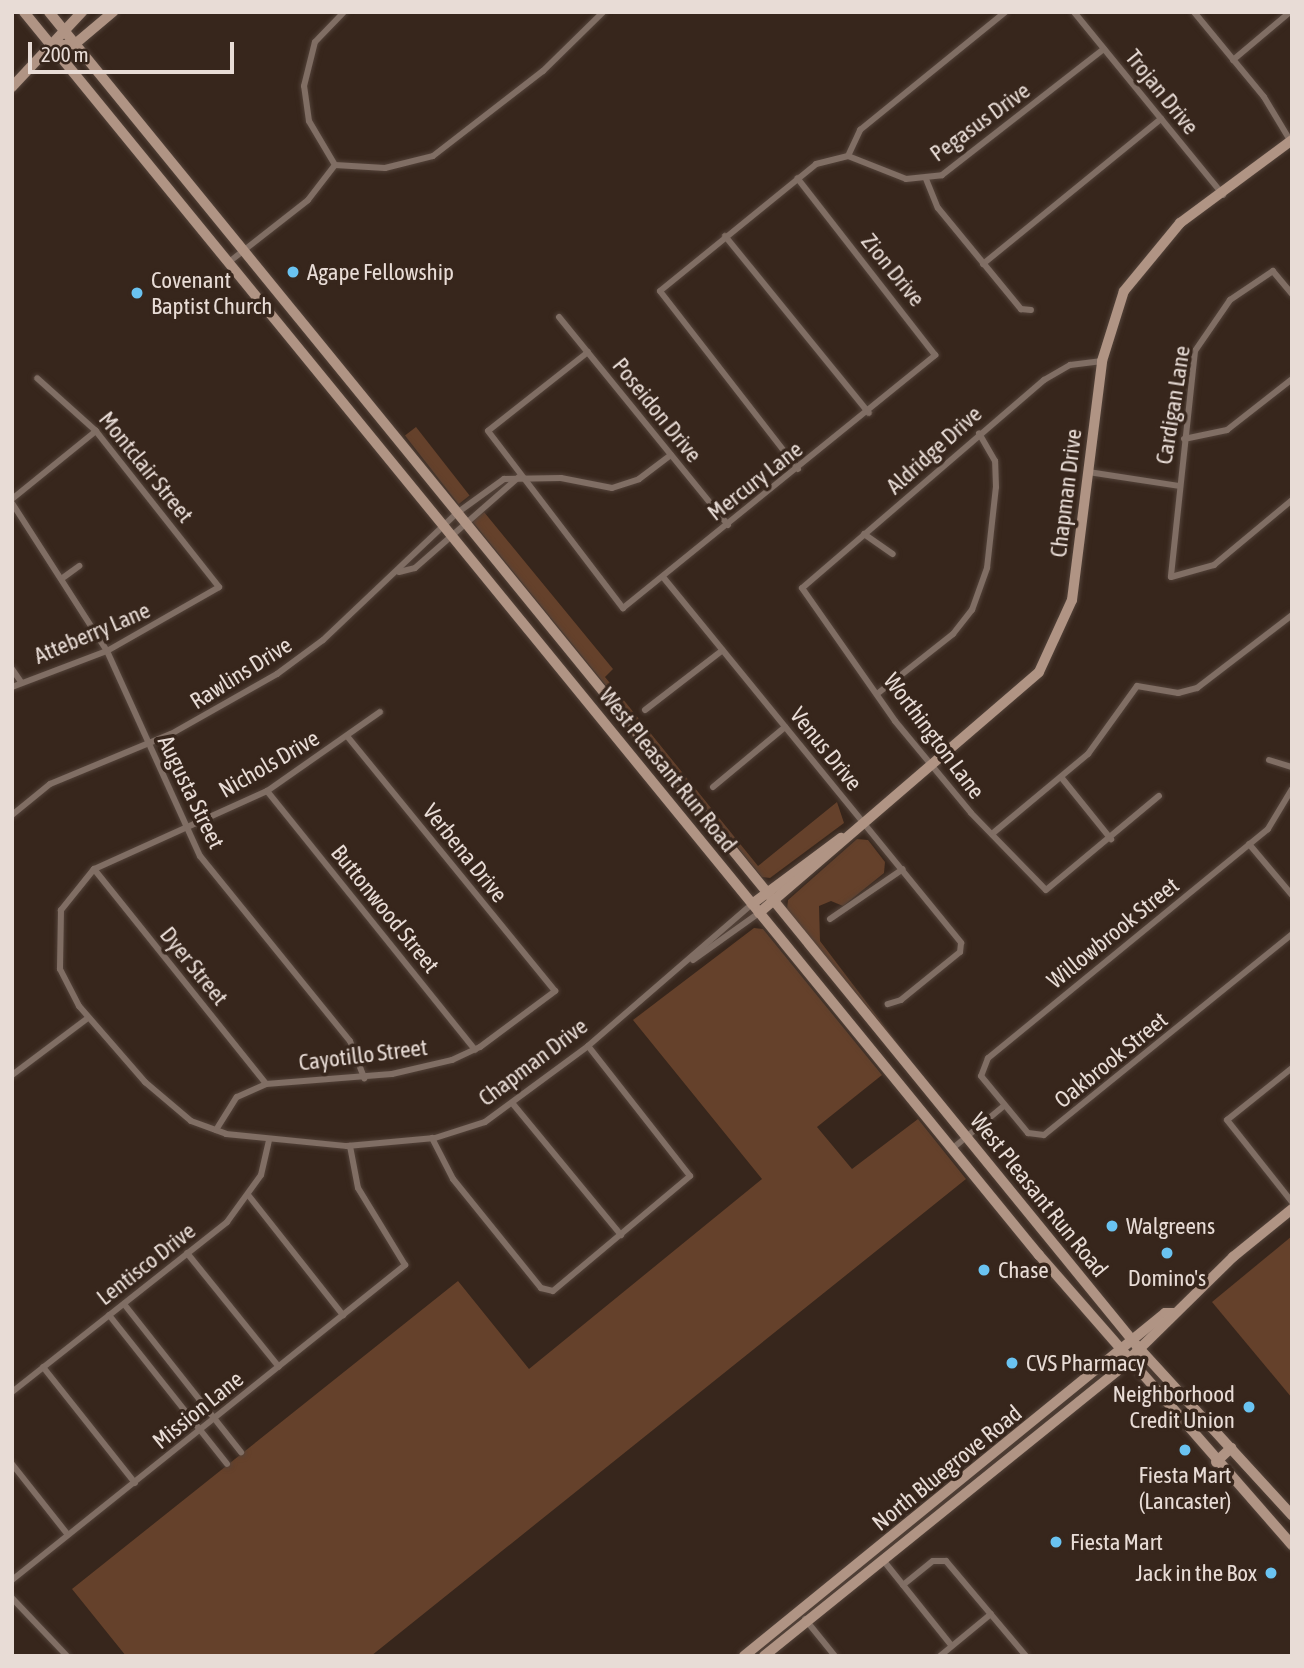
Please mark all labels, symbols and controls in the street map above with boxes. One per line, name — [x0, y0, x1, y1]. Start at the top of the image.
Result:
scale bar — [32, 28, 238, 72]
text: 200 m — [41, 42, 89, 66]
street label: Trojan Drive — [1119, 44, 1205, 140]
street label: Pegasus Drive — [925, 77, 1035, 167]
street label: Zion Drive — [855, 228, 931, 312]
place label: Agape Fellowship — [307, 258, 454, 286]
marker: Agape Fellowship — [285, 264, 301, 280]
place label: Covenant Baptist Church — [151, 266, 272, 320]
marker: Covenant Baptist Church — [129, 285, 145, 301]
street label: Cardigan Lane — [1150, 344, 1196, 466]
street label: Poseidon Drive — [607, 352, 707, 468]
street label: Aldridge Drive — [881, 400, 987, 500]
street label: Montclair Street — [93, 406, 199, 528]
street label: Chapman Drive — [1044, 427, 1088, 559]
street label: Mercury Lane — [702, 435, 808, 527]
street label: Atteberry Lane — [30, 596, 154, 670]
street label: Rawlins Drive — [185, 631, 297, 715]
street label: Worthington Lane — [878, 668, 990, 804]
street label: West Pleasant Run Road — [593, 682, 743, 858]
street label: Venus Drive — [784, 702, 868, 796]
street label: Nichols Drive — [214, 724, 324, 804]
street label: Augusta Street — [152, 731, 230, 853]
street label: Verbena Drive — [417, 798, 513, 908]
street label: Buttonwood Street — [325, 839, 445, 979]
street label: Willowbrook Street — [1042, 872, 1184, 994]
street label: Dyer Street — [154, 921, 234, 1011]
street label: Oakbrook Street — [1049, 1006, 1173, 1114]
street label: Chapman Drive — [473, 1012, 593, 1112]
street label: Cayotillo Street — [297, 1033, 429, 1077]
street label: West Pleasant Run Road — [964, 1107, 1114, 1283]
place label: Walgreens — [1126, 1212, 1215, 1240]
street label: Lentisco Drive — [91, 1217, 201, 1311]
marker: Walgreens — [1104, 1218, 1120, 1234]
marker: Domino's — [1159, 1245, 1175, 1261]
place label: Chase — [998, 1256, 1049, 1284]
marker: Chase — [976, 1262, 992, 1278]
place label: Domino's — [1128, 1264, 1206, 1292]
place label: CVS Pharmacy — [1026, 1349, 1146, 1377]
marker: CVS Pharmacy — [1004, 1355, 1020, 1371]
street label: Mission Lane — [147, 1365, 249, 1455]
place label: Neighborhood Credit Union — [1112, 1380, 1235, 1434]
street label: North Bluegrove Road — [867, 1399, 1027, 1537]
marker: Neighborhood Credit Union — [1241, 1399, 1257, 1415]
marker: Fiesta Mart (Lancaster) — [1177, 1442, 1193, 1458]
place label: Fiesta Mart (Lancaster) — [1139, 1461, 1231, 1515]
place label: Fiesta Mart — [1070, 1528, 1163, 1556]
marker: Fiesta Mart — [1048, 1534, 1064, 1550]
place label: Jack in the Box — [1135, 1559, 1257, 1587]
marker: Jack in the Box — [1263, 1565, 1279, 1581]

